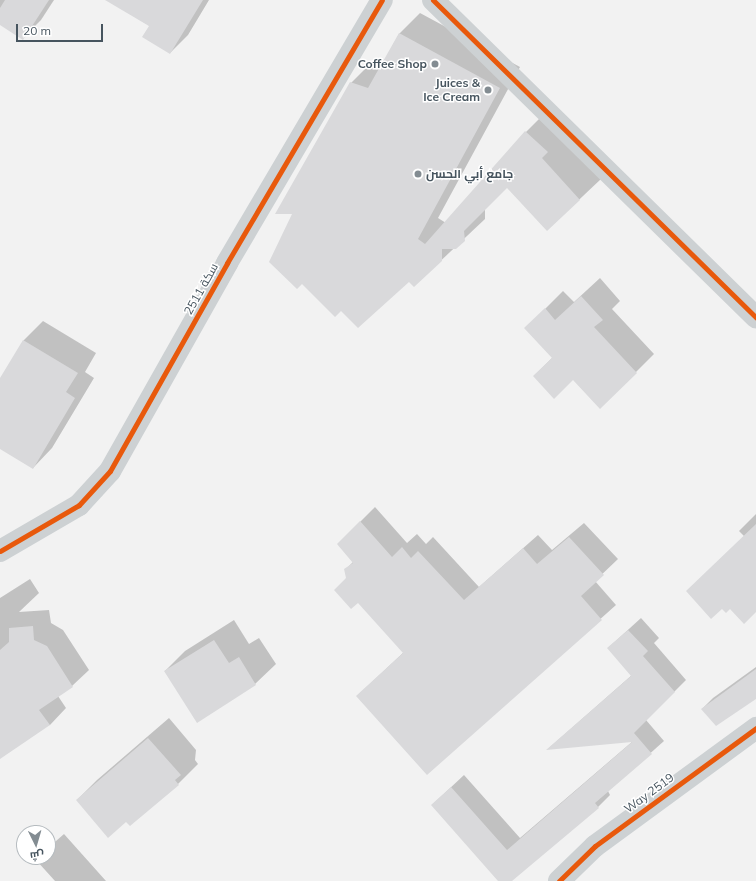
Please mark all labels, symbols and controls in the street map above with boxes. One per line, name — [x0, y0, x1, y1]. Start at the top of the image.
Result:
scale bar — [18, 16, 105, 42]
text: 20 m — [23, 23, 51, 38]
place label: Coffee Shop — [358, 57, 427, 71]
marker: Coffee Shop — [430, 59, 440, 69]
place label: Juices & Ice Cream — [423, 76, 480, 104]
marker: Juices & Ice Cream — [483, 85, 493, 95]
place label: جامع أبي الحسن — [426, 167, 513, 181]
marker: جامع أبي الحسن — [413, 169, 423, 179]
street label: سكة 2511 — [181, 261, 221, 317]
street label: Way 2519 — [621, 770, 677, 816]
north arrow — [16, 825, 56, 865]
text: ش — [29, 848, 45, 864]

